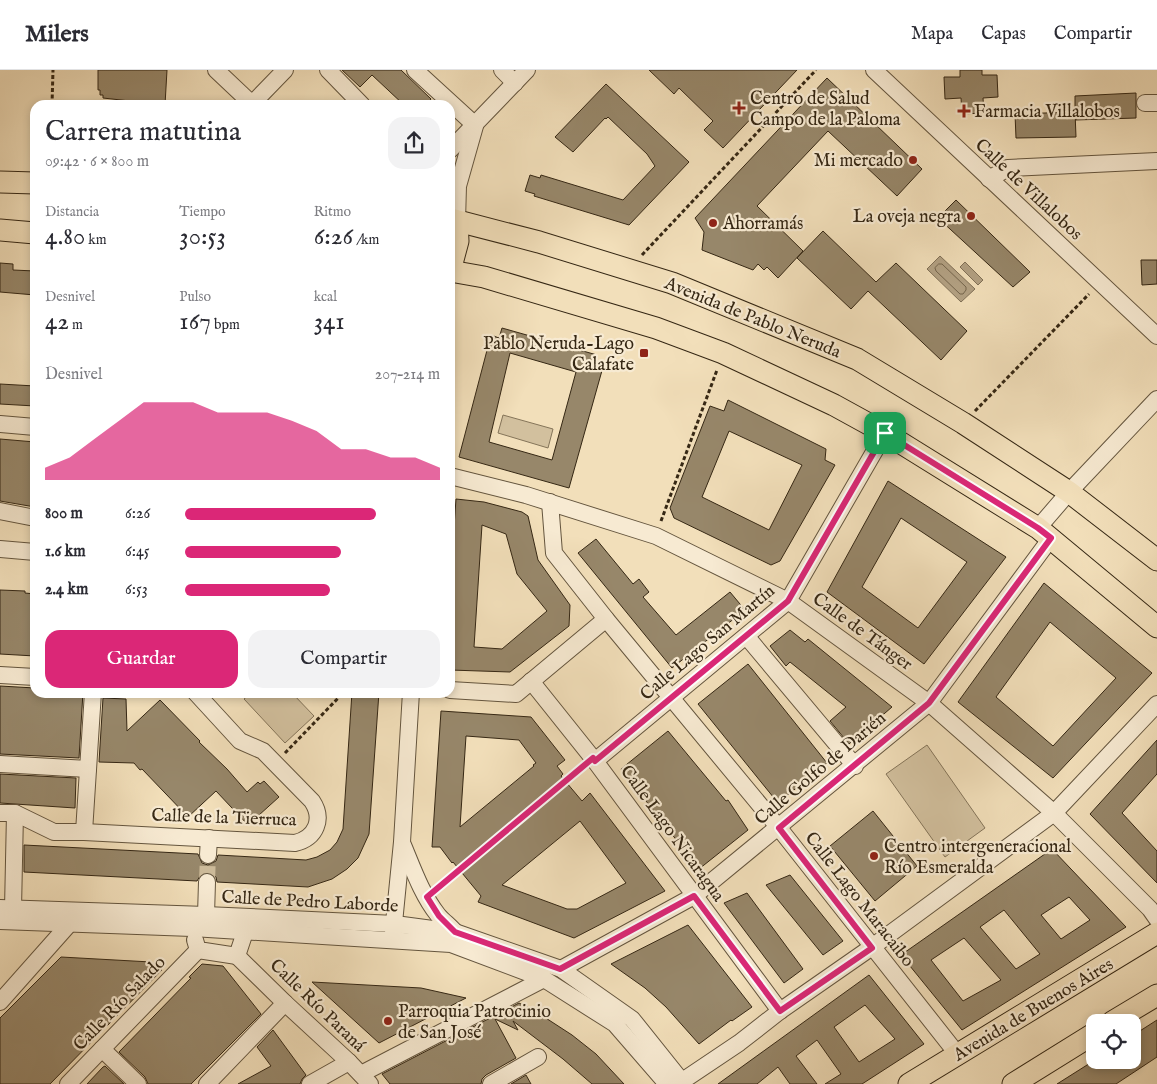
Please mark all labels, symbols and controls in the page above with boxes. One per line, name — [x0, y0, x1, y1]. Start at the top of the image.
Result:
text: Milers — [25, 19, 89, 50]
text: Mapa — [911, 23, 953, 46]
text: Capas — [981, 23, 1026, 46]
text: Compartir — [1054, 23, 1132, 46]
place label: Centro de Salud Campo de la Paloma — [750, 88, 901, 132]
marker: Centro de Salud Campo de la Paloma — [732, 101, 746, 115]
place label: Farmacia Villalobos — [974, 101, 1120, 124]
marker: Farmacia Villalobos — [958, 105, 970, 117]
text: Carrera matutina — [45, 115, 241, 150]
button: share — [388, 117, 440, 169]
street label: Calle de Villalobos — [969, 134, 1087, 246]
place label: Mi mercado — [814, 150, 903, 173]
text: 09:42 · 6 × 800 m — [45, 152, 149, 172]
marker: Mi mercado — [907, 154, 919, 166]
text: Distancia — [45, 203, 99, 221]
text: Tiempo — [179, 203, 226, 221]
text: Ritmo — [314, 203, 351, 221]
place label: La oveja negra — [853, 206, 961, 229]
marker: La oveja negra — [965, 210, 977, 222]
place label: Ahorramás — [722, 213, 803, 236]
marker: Ahorramás — [707, 217, 719, 229]
text: 4.80 — [45, 221, 85, 253]
text: 30:53 — [179, 221, 226, 253]
text: 6:26 — [314, 221, 353, 253]
text: km — [85, 231, 107, 249]
text: /km — [353, 231, 379, 249]
street label: Avenida de Pablo Neruda — [660, 272, 844, 364]
text: Desnivel — [45, 288, 95, 306]
text: Pulso — [179, 288, 211, 306]
text: kcal — [314, 288, 337, 306]
text: 42 — [45, 306, 69, 338]
text: 167 — [179, 306, 211, 338]
text: 341 — [314, 306, 345, 338]
text: m — [69, 316, 83, 334]
text: bpm — [211, 316, 240, 334]
place label: Pablo Neruda-Lago Calafate — [483, 333, 634, 377]
marker: Pablo Neruda-Lago Calafate — [638, 347, 650, 359]
text: Desnivel — [45, 365, 102, 385]
text: 207–214 m — [375, 365, 440, 385]
pin — [864, 412, 906, 454]
icon: arrive — [871, 419, 899, 447]
text: 800 m — [45, 504, 83, 524]
text: 6:26 — [125, 504, 150, 524]
text: 1.6 km — [45, 542, 86, 562]
text: 6:45 — [125, 542, 150, 562]
text: 2.4 km — [45, 580, 88, 600]
text: 6:53 — [125, 580, 148, 600]
street label: Calle Lago San Martín — [636, 580, 780, 706]
street label: Calle de Tánger — [807, 588, 917, 677]
button: Guardar — [45, 630, 238, 688]
button: Compartir — [248, 630, 440, 688]
street label: Calle Golfo de Darién — [750, 707, 892, 831]
street label: Calle Lago Nicaragua — [614, 761, 729, 907]
street label: Calle de la Tierruca — [151, 804, 297, 833]
street label: Calle Lago Maracaibo — [799, 828, 919, 972]
place label: Centro intergeneracional Río Esmeralda — [884, 836, 1071, 880]
marker: Centro intergeneracional Río Esmeralda — [868, 850, 880, 862]
street label: Calle de Pedro Laborde — [221, 886, 399, 919]
street label: Calle Río Salado — [69, 951, 171, 1056]
street label: Avenida de Buenos Aires — [949, 953, 1118, 1068]
street label: Calle Río Paraná — [264, 955, 370, 1058]
place label: Parroquia Patrocinio de San José — [398, 1001, 551, 1045]
map controls — [1086, 1014, 1141, 1069]
button: locate — [1086, 1014, 1141, 1069]
marker: Parroquia Patrocinio de San José — [382, 1015, 394, 1027]

